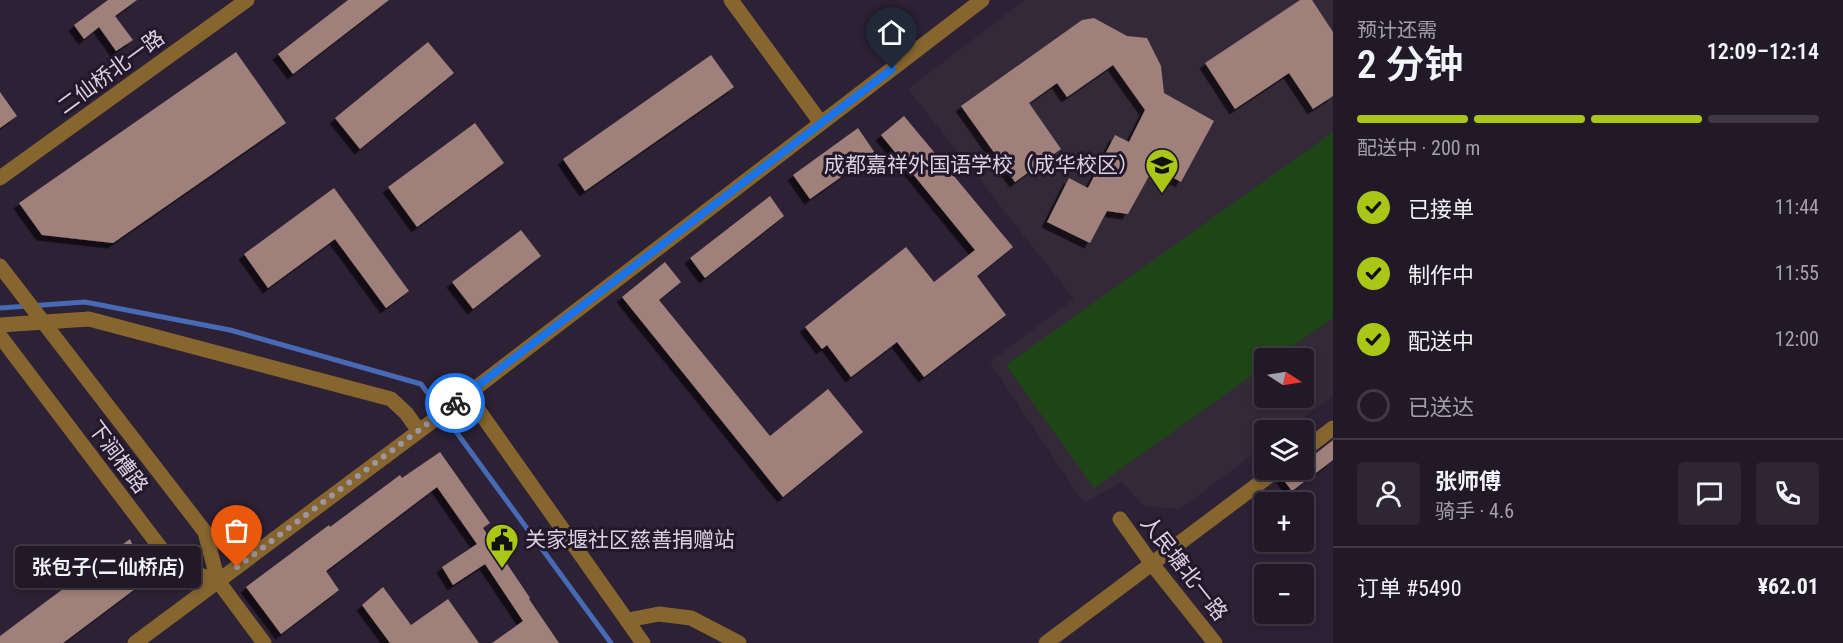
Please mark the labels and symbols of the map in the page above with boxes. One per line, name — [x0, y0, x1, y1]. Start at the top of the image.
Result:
pin — [866, 7, 917, 69]
street label: 二仙桥北一路 — [53, 25, 169, 119]
school or university icon: 成都嘉祥外国语学校（成华校区） — [1144, 147, 1180, 194]
place label: 成都嘉祥外国语学校（成华校区） — [824, 153, 1139, 177]
north arrow — [1254, 348, 1314, 408]
courier — [425, 373, 485, 433]
street label: 下涧槽路 — [83, 416, 153, 498]
pin — [211, 505, 262, 567]
street label: 人民塘北一路 — [1136, 511, 1232, 625]
public building icon: 关家堰社区慈善捐赠站 — [484, 522, 520, 569]
place label: 关家堰社区慈善捐赠站 — [525, 528, 735, 552]
callout: 张包子(二仙桥店) — [15, 546, 201, 588]

